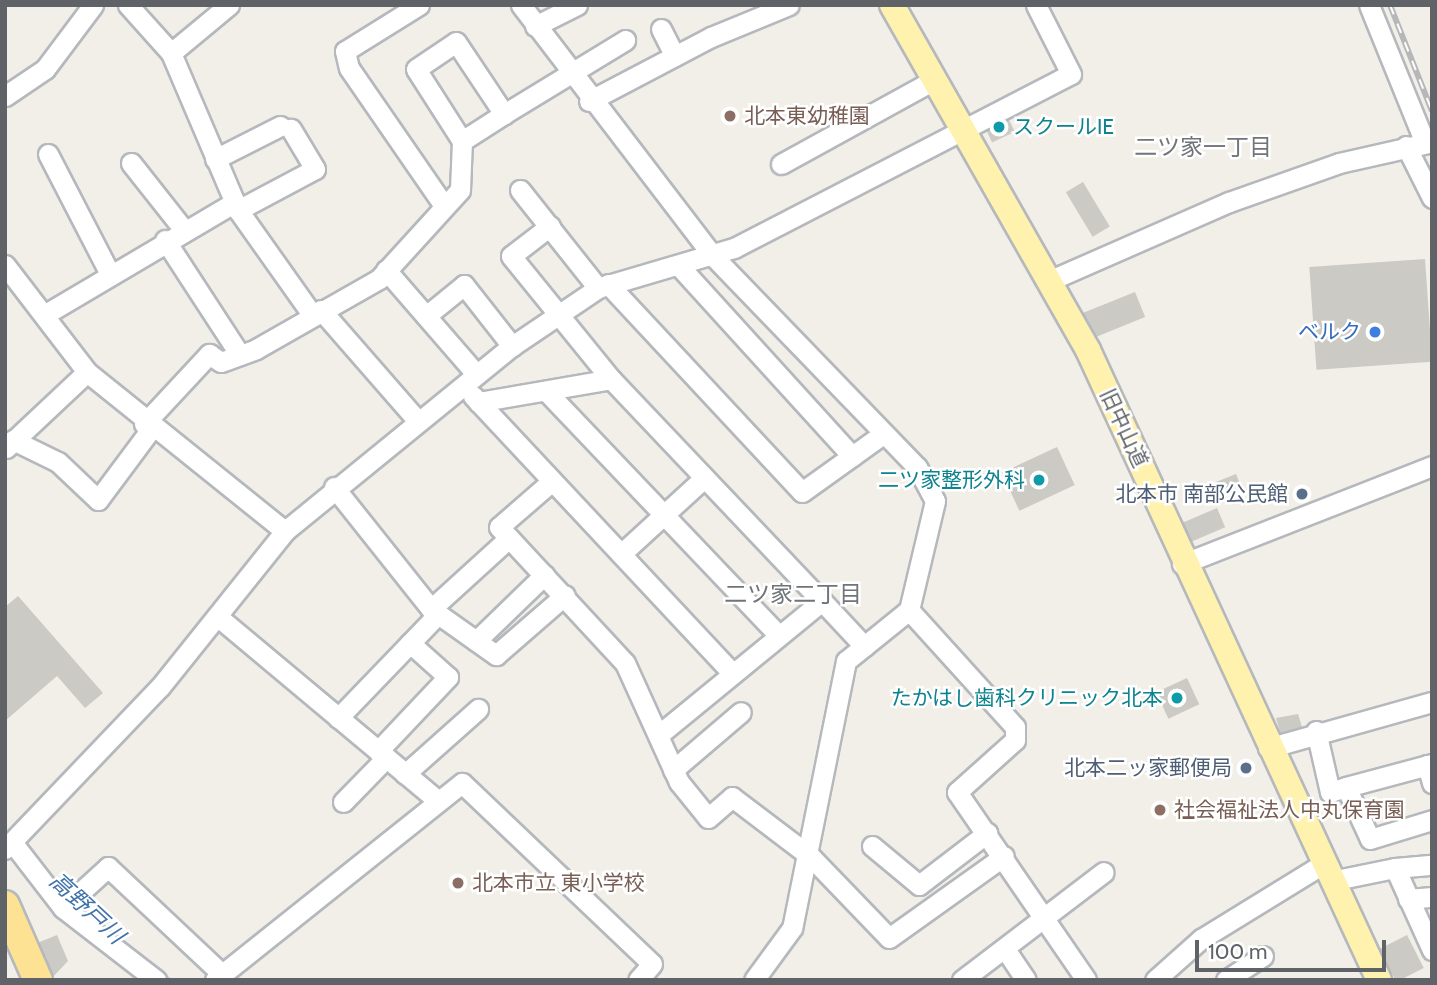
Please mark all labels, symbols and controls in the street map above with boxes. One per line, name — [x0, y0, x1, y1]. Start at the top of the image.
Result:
place label: 北本東幼稚園 — [744, 103, 870, 129]
marker: 北本東幼稚園 — [722, 108, 738, 124]
place label: スクールIE — [1013, 114, 1114, 140]
marker: スクールIE — [991, 119, 1007, 135]
district label: 二ツ家一丁目 — [1134, 133, 1272, 161]
place label: ベルク — [1298, 319, 1361, 345]
marker: ベルク — [1367, 324, 1383, 340]
street label: 旧中山道 — [1095, 385, 1153, 471]
place label: 二ツ家整形外科 — [878, 467, 1025, 493]
marker: 二ツ家整形外科 — [1031, 472, 1047, 488]
place label: 北本市 南部公民館 — [1115, 481, 1288, 507]
marker: 北本市 南部公民館 — [1294, 486, 1310, 502]
district label: 二ツ家二丁目 — [724, 580, 862, 608]
place label: たかはし歯科クリニック北本 — [890, 685, 1163, 711]
marker: たかはし歯科クリニック北本 — [1169, 690, 1185, 706]
place label: 北本二ッ家郵便局 — [1064, 755, 1232, 781]
marker: 北本二ッ家郵便局 — [1238, 760, 1254, 776]
place label: 社会福祉法人中丸保育園 — [1174, 797, 1405, 823]
marker: 社会福祉法人中丸保育園 — [1152, 802, 1168, 818]
water label: 高野戸川 — [44, 867, 130, 949]
place label: 北本市立 東小学校 — [472, 870, 645, 896]
marker: 北本市立 東小学校 — [450, 875, 466, 891]
scale bar — [1199, 926, 1390, 970]
text: 100 m — [1208, 939, 1267, 964]

